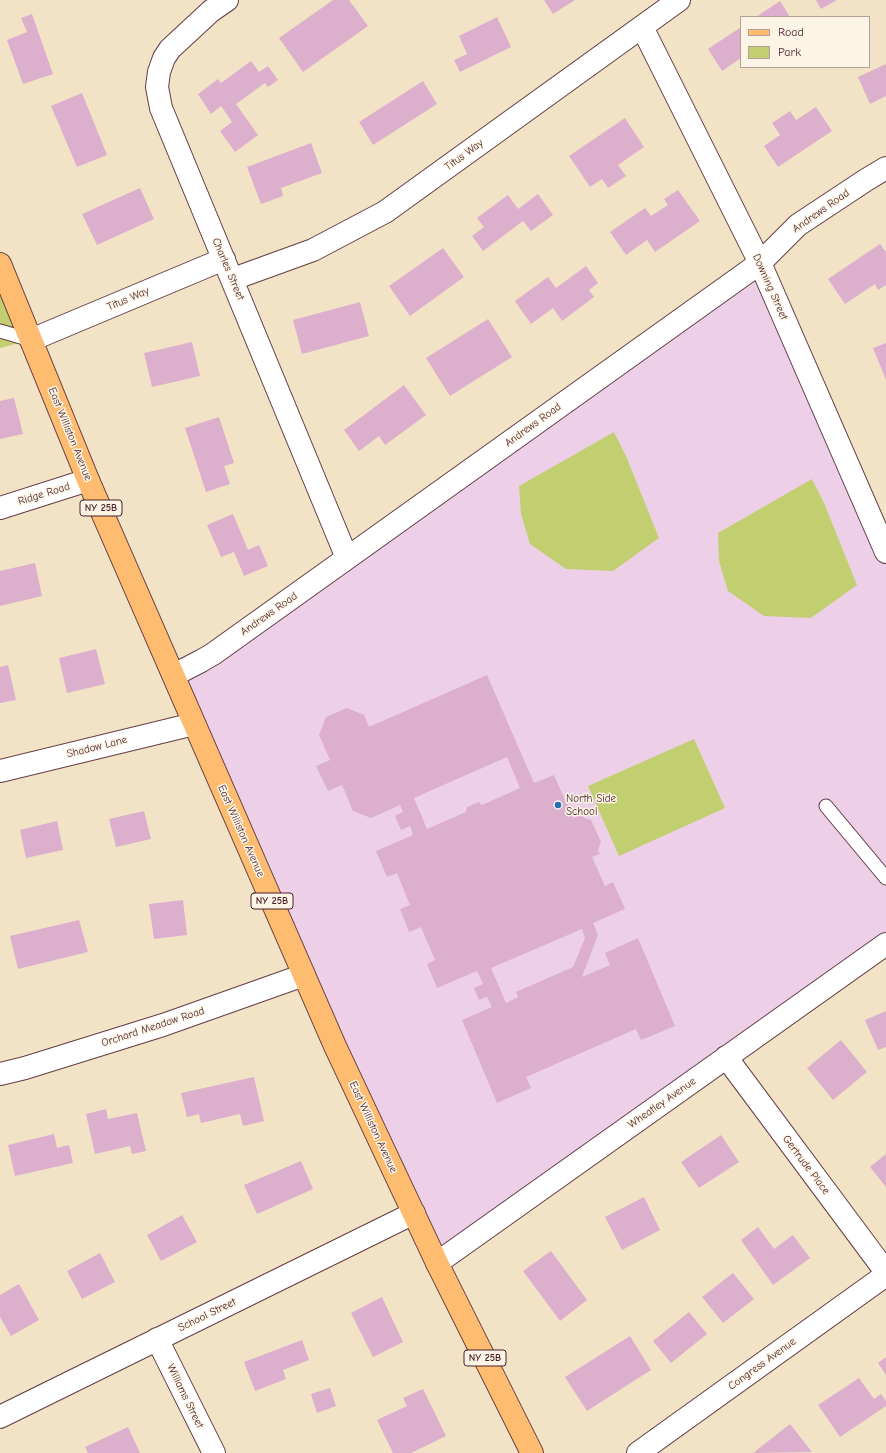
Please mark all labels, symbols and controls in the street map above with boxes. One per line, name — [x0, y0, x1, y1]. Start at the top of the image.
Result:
legend — [740, 16, 870, 68]
text: Road — [778, 25, 804, 39]
text: Park — [778, 45, 801, 59]
street label: Titus Way — [442, 137, 486, 173]
street label: Andrews Road — [790, 187, 852, 235]
street label: Charles Street — [209, 236, 247, 302]
street label: Downing Street — [750, 252, 790, 322]
street label: Titus Way — [105, 284, 151, 314]
street label: East Williston Avenue — [45, 385, 95, 483]
street label: Andrews Road — [502, 400, 564, 450]
street label: Ridge Road — [16, 480, 72, 508]
road number: NY 25B — [80, 500, 122, 516]
street label: Andrews Road — [238, 590, 300, 638]
street label: Shadow Lane — [65, 733, 129, 761]
street label: East Williston Avenue — [215, 783, 267, 879]
place label: North Side School — [566, 792, 616, 818]
marker: North Side School — [553, 800, 563, 810]
road number: NY 25B — [251, 893, 293, 909]
street label: Orchard Meadow Road — [100, 1004, 206, 1050]
street label: Wheatley Avenue — [626, 1075, 698, 1131]
street label: East Williston Avenue — [346, 1079, 400, 1175]
street label: Gertrude Place — [779, 1133, 833, 1197]
street label: School Street — [176, 1295, 238, 1335]
street label: Congress Avenue — [726, 1335, 798, 1393]
road number: NY 25B — [464, 1350, 506, 1366]
street label: Williams Street — [164, 1362, 206, 1430]

